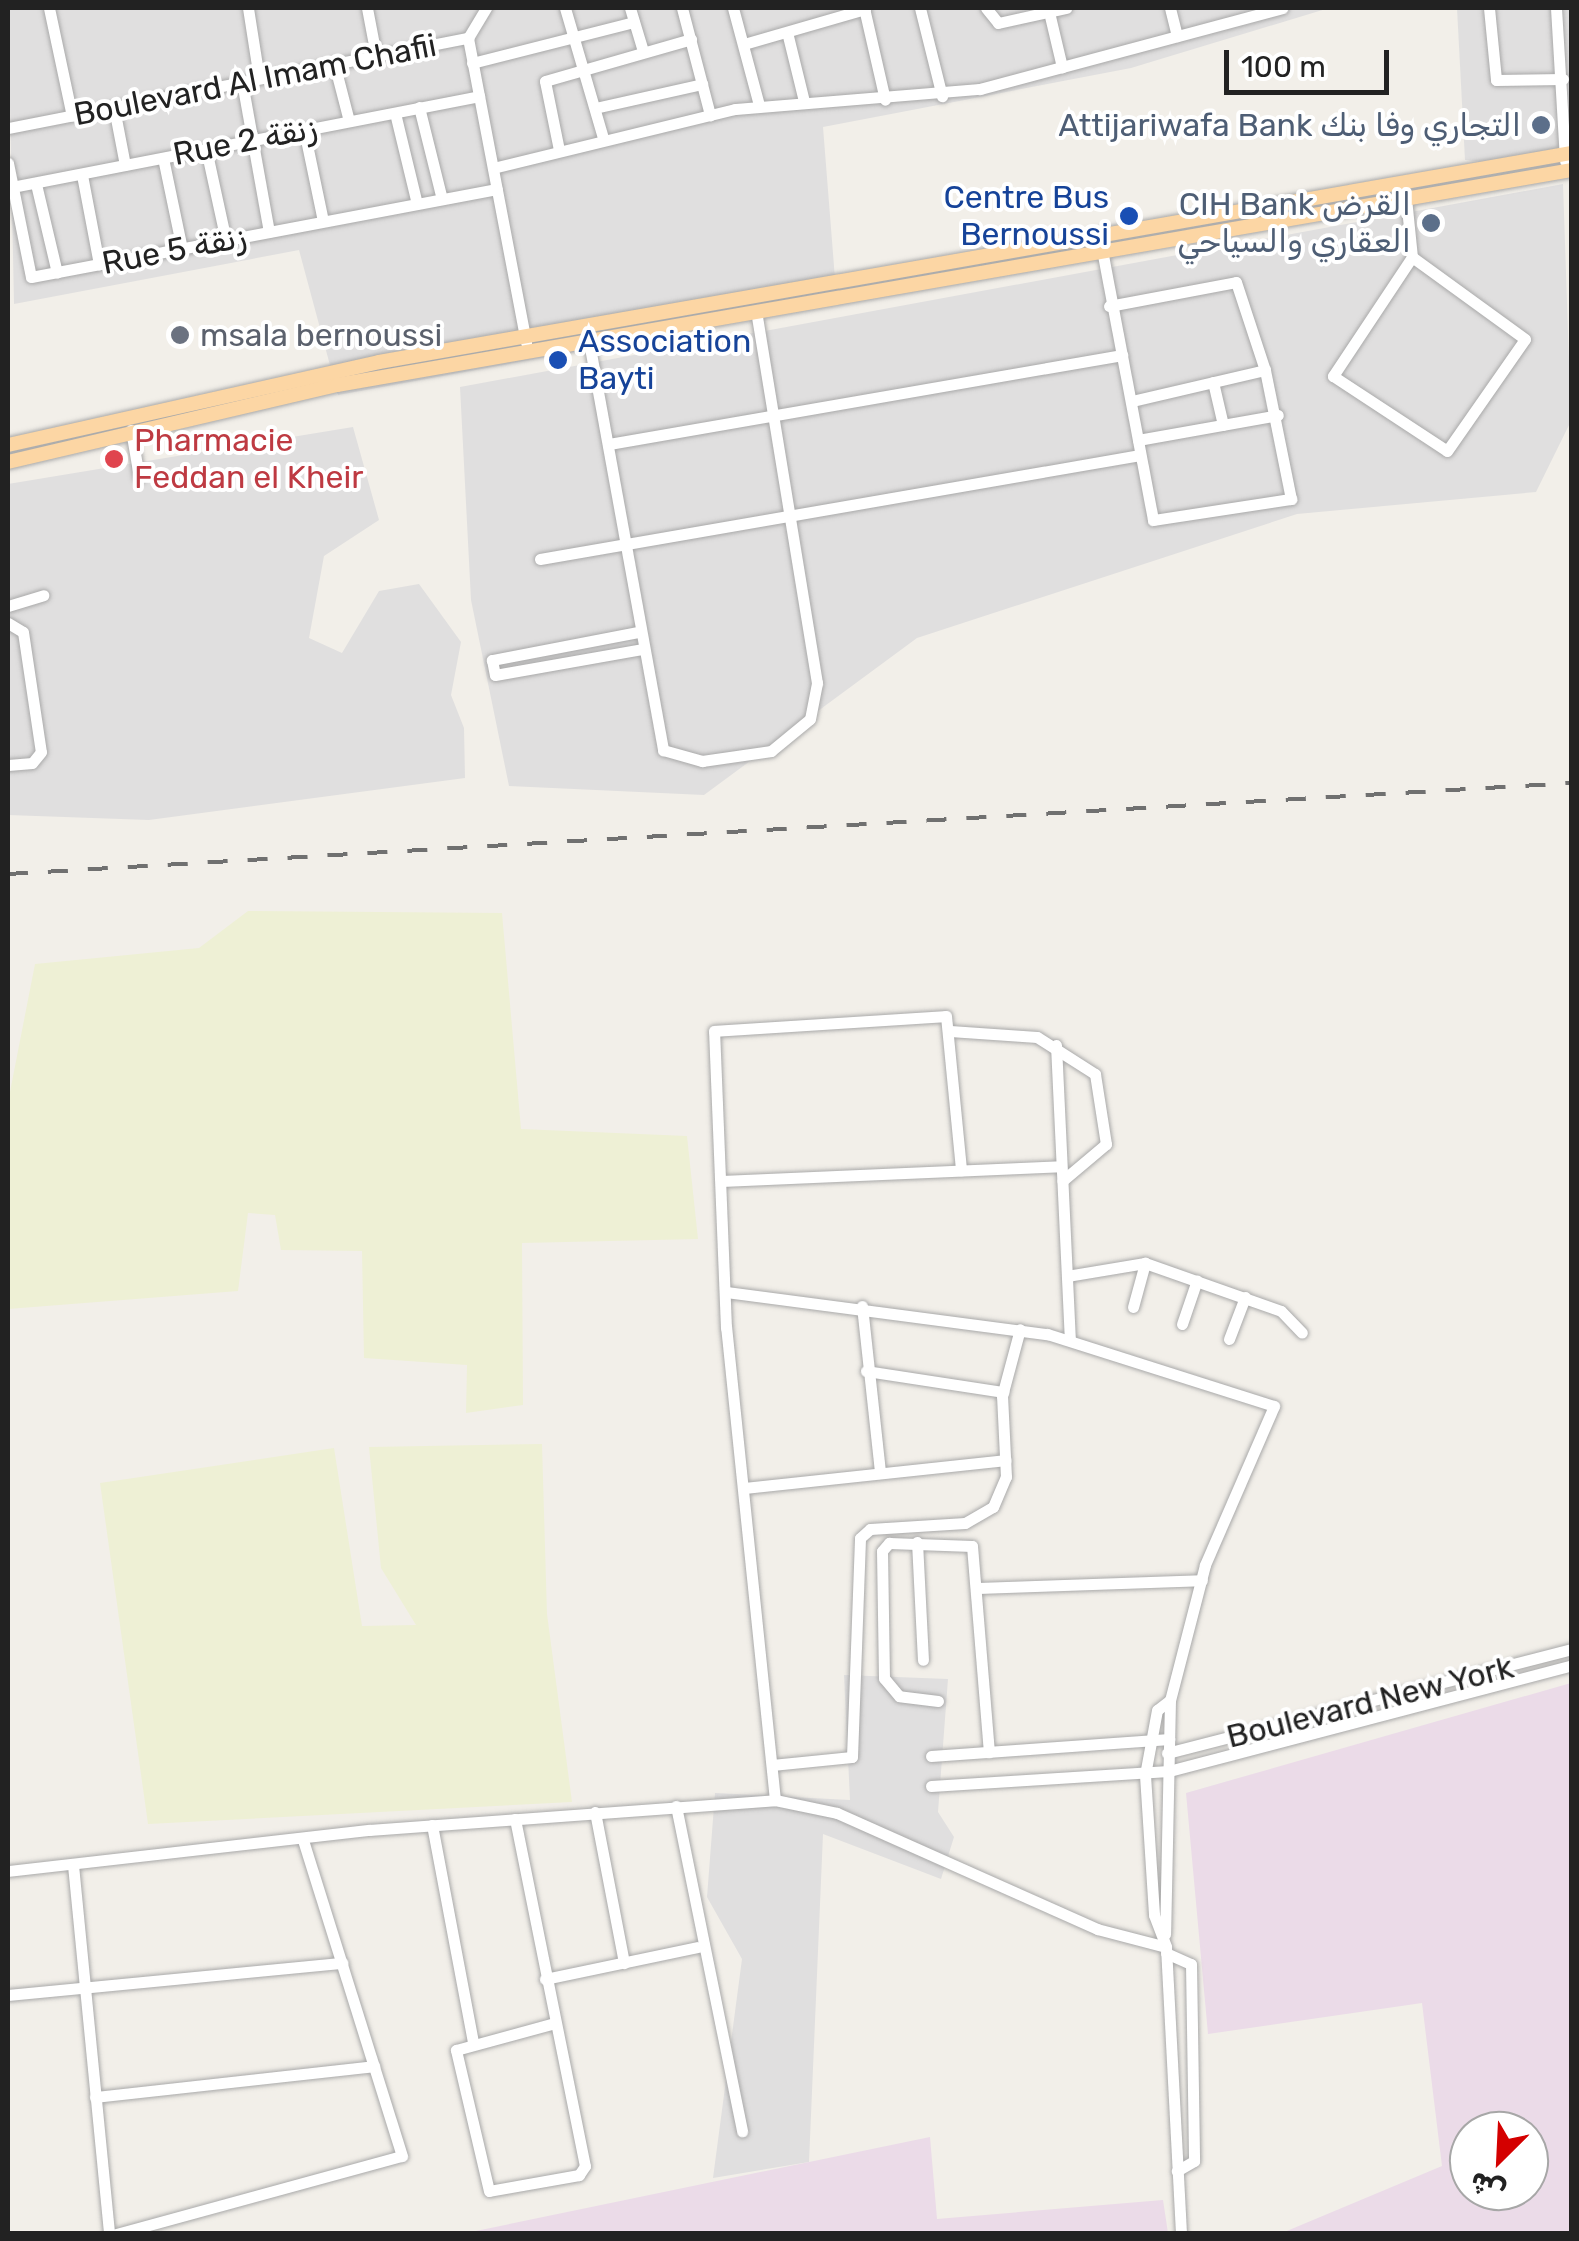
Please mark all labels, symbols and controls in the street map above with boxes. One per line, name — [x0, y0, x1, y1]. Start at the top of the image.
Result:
street label: Boulevard Al Imam Chafii — [70, 26, 440, 134]
scale bar — [1229, 30, 1394, 92]
text: 100 m — [1241, 49, 1326, 85]
place label: Attijariwafa Bank التجاري وفا بنك — [1058, 106, 1521, 144]
street label: Rue 2 زنقة — [170, 108, 320, 174]
marker: Attijariwafa Bank التجاري وفا بنك — [1530, 114, 1552, 136]
place label: Centre Bus Bernoussi — [944, 179, 1109, 254]
place label: CIH Bank القرض العقاري والسياحي — [1177, 186, 1411, 261]
marker: Centre Bus Bernoussi — [1118, 205, 1140, 227]
marker: CIH Bank القرض العقاري والسياحي — [1420, 212, 1442, 234]
street label: Rue 5 زنقة — [99, 217, 249, 283]
place label: msala bernoussi — [200, 316, 442, 354]
place label: Association Bayti — [578, 323, 751, 398]
marker: msala bernoussi — [169, 324, 191, 346]
marker: Association Bayti — [547, 349, 569, 371]
place label: Pharmacie Feddan el Kheir — [134, 422, 363, 497]
marker: Pharmacie Feddan el Kheir — [103, 448, 125, 470]
street label: Boulevard New York — [1222, 1648, 1518, 1756]
north arrow — [1449, 2111, 1549, 2211]
text: ش — [1464, 2165, 1510, 2209]

